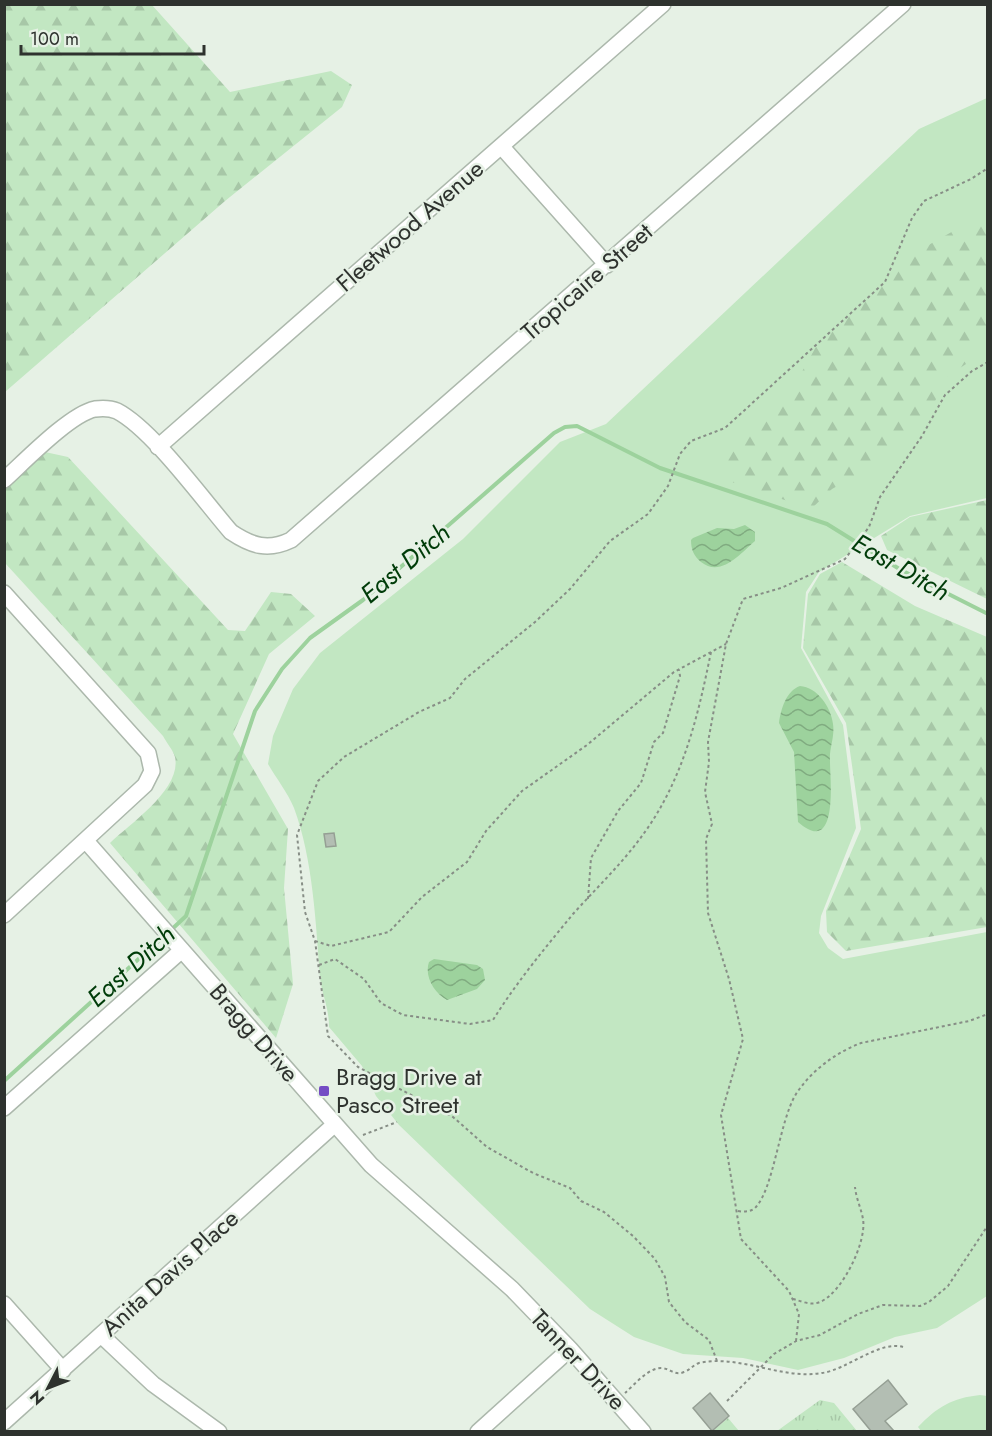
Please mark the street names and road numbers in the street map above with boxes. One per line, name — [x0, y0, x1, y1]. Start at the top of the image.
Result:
street label: Fleetwood Avenue — [328, 151, 491, 300]
street label: Tropicaire Street — [513, 214, 660, 349]
street label: Bragg Drive — [201, 975, 307, 1090]
street label: Anita Davis Place — [93, 1201, 246, 1344]
street label: Tanner Drive — [522, 1301, 634, 1418]

